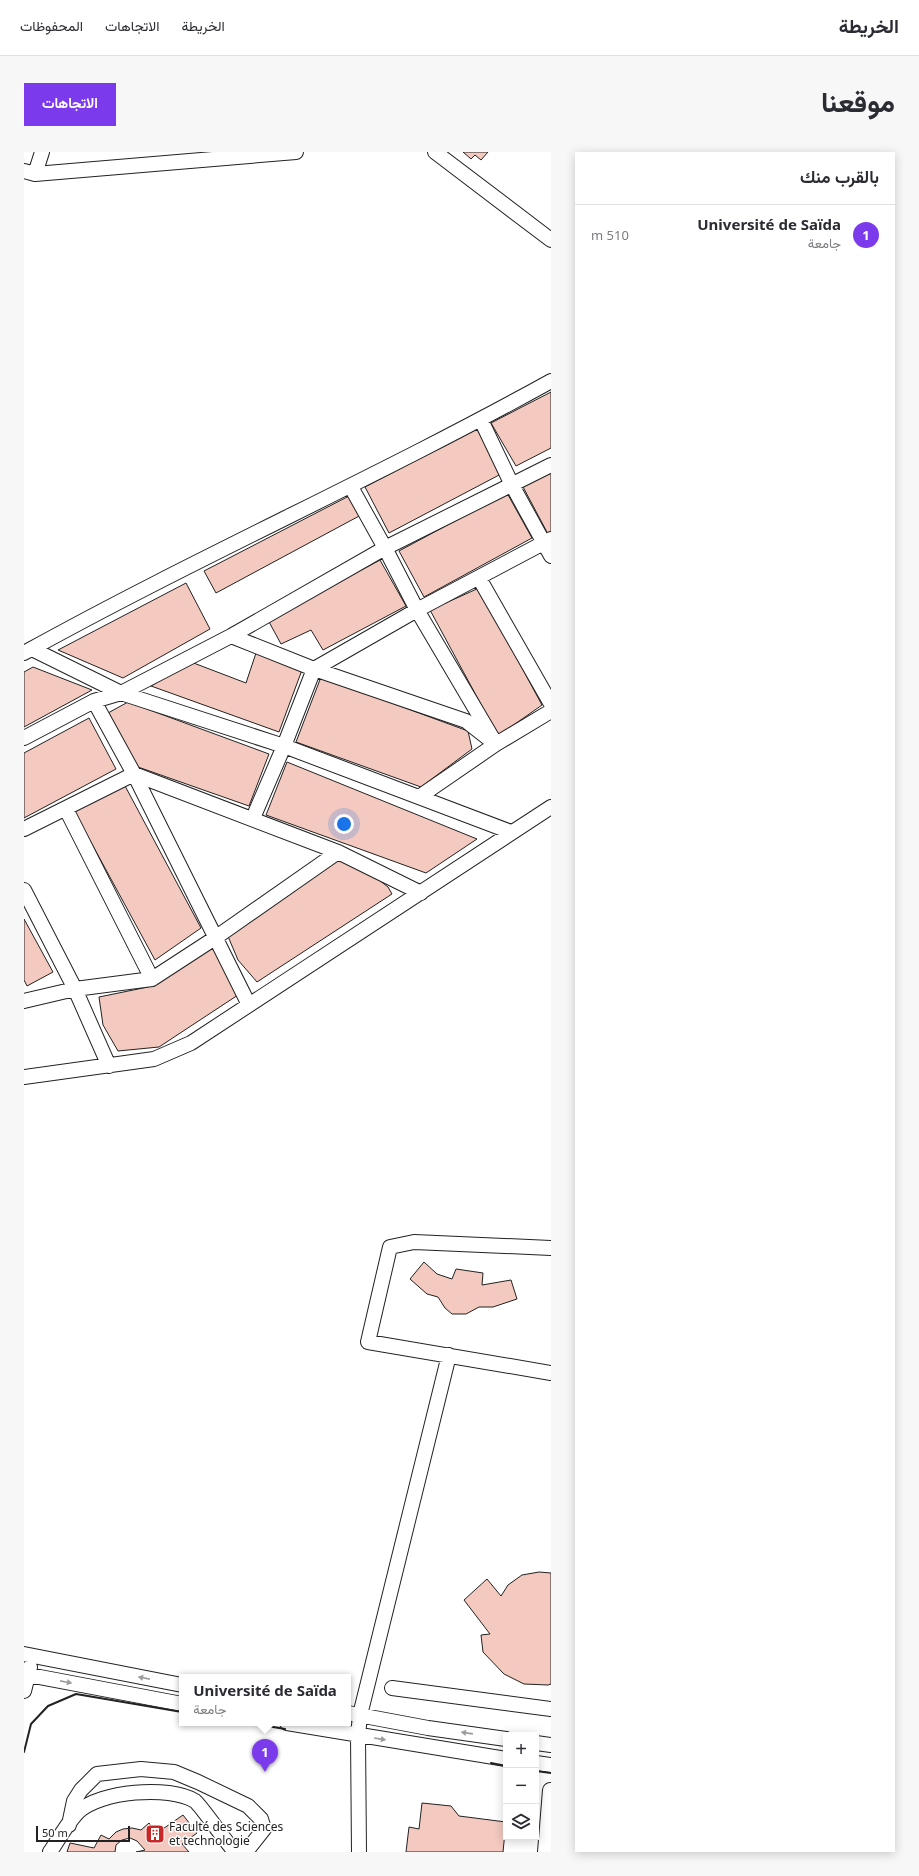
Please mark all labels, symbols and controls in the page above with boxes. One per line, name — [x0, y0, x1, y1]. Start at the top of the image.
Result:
text: الخريطة — [839, 13, 899, 39]
text: المحفوظات — [20, 16, 83, 35]
text: الاتجاهات — [105, 16, 159, 35]
text: الخريطة — [181, 16, 225, 35]
text: موقعنا — [821, 82, 895, 120]
button: الاتجاهات — [24, 83, 116, 126]
text: بالقرب منك — [800, 165, 879, 188]
text: Université de Saïda — [697, 214, 841, 234]
text: 510 m — [591, 226, 629, 244]
text: 1 — [862, 226, 870, 244]
text: جامعة — [808, 234, 841, 252]
your location — [334, 814, 354, 834]
one-way arrow — [138, 1674, 150, 1680]
popup — [179, 1674, 351, 1726]
one-way arrow — [60, 1679, 72, 1685]
text: Université de Saïda — [193, 1680, 337, 1700]
text: جامعة — [193, 1700, 226, 1718]
one-way arrow — [461, 1730, 473, 1736]
map controls — [503, 1732, 539, 1840]
button: + — [503, 1732, 539, 1768]
one-way arrow — [374, 1736, 386, 1742]
pin: 1 — [252, 1739, 278, 1772]
button: − — [503, 1768, 539, 1804]
button: layers — [503, 1804, 539, 1840]
place label: Faculté des Sciences et technologie — [169, 1818, 284, 1849]
building icon: Faculté des Sciences et technologie — [144, 1823, 166, 1845]
scale bar — [36, 1824, 130, 1843]
text: 50 m — [42, 1825, 68, 1840]

